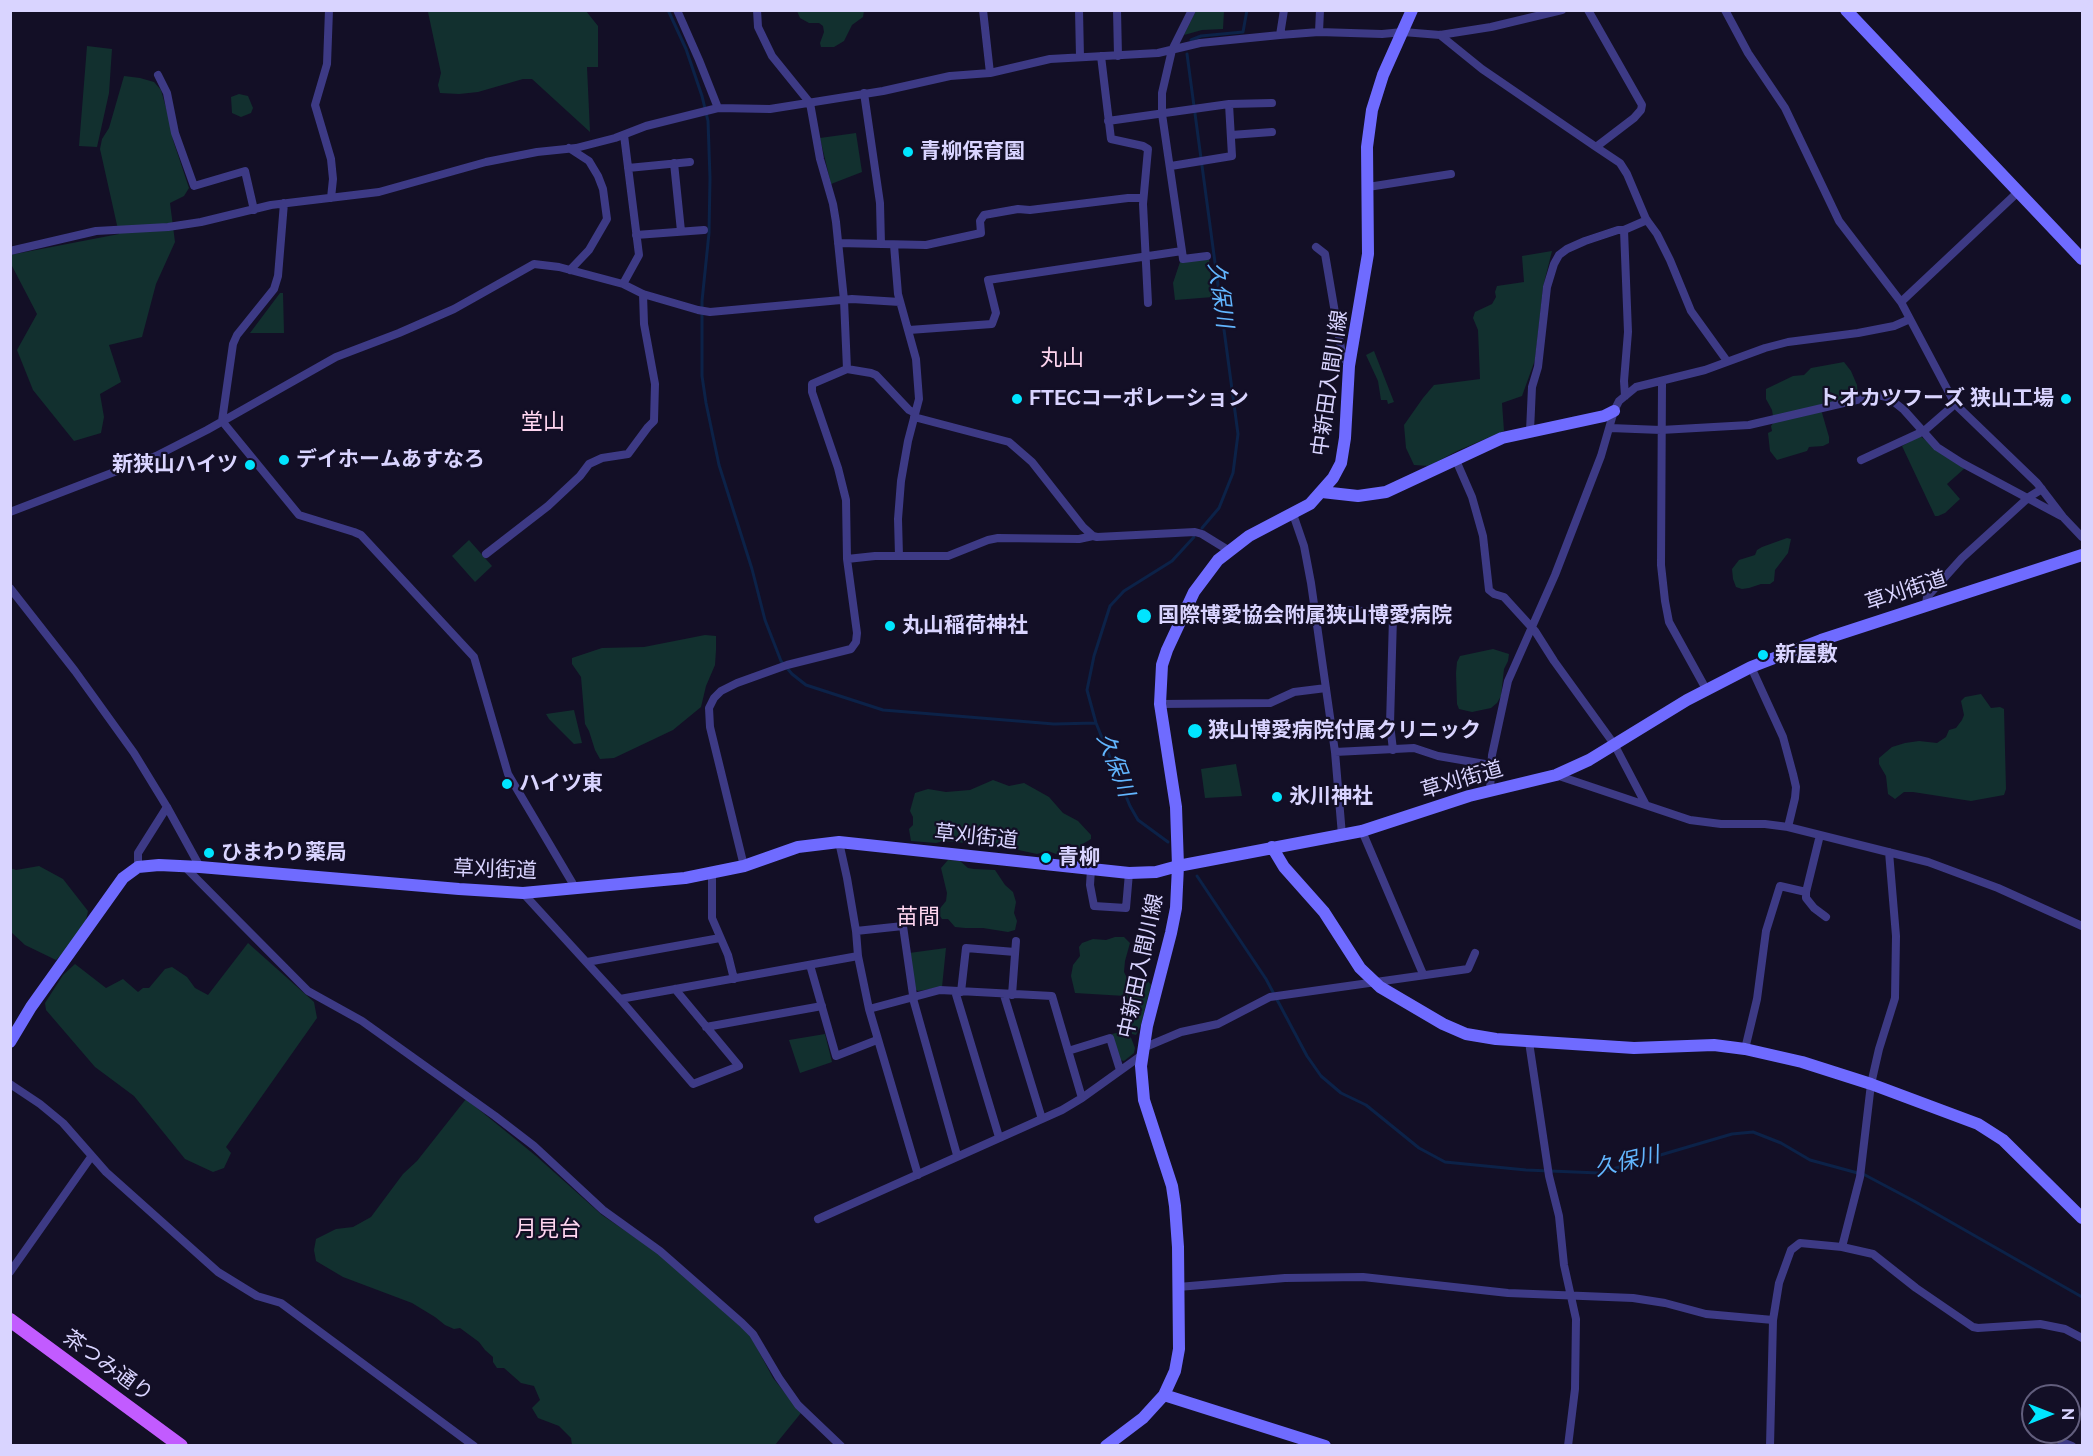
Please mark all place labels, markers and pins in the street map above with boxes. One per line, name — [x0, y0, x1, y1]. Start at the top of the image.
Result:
place label: 青柳保育園 — [920, 139, 1025, 165]
marker: 青柳保育園 — [901, 145, 915, 159]
place label: FTECコーポレーション — [1029, 386, 1249, 412]
place label: トオカツフーズ 狭山工場 — [1818, 386, 2054, 412]
marker: FTECコーポレーション — [1010, 392, 1024, 406]
marker: トオカツフーズ 狭山工場 — [2059, 392, 2073, 406]
place label: デイホームあすなろ — [296, 447, 485, 473]
place label: 新狭山ハイツ — [112, 452, 238, 478]
marker: デイホームあすなろ — [277, 453, 291, 467]
marker: 新狭山ハイツ — [243, 458, 257, 472]
place label: 国際博愛協会附属狭山博愛病院 — [1158, 603, 1452, 629]
marker: 国際博愛協会附属狭山博愛病院 — [1135, 607, 1153, 625]
place label: 丸山稲荷神社 — [902, 613, 1028, 639]
marker: 丸山稲荷神社 — [883, 619, 897, 633]
place label: 新屋敷 — [1775, 642, 1838, 668]
marker: 新屋敷 — [1756, 648, 1770, 662]
place label: 狭山博愛病院付属クリニック — [1208, 718, 1481, 744]
marker: 狭山博愛病院付属クリニック — [1186, 722, 1204, 740]
place label: ハイツ東 — [519, 771, 603, 797]
marker: ハイツ東 — [500, 777, 514, 791]
place label: 氷川神社 — [1289, 784, 1373, 810]
marker: 氷川神社 — [1270, 790, 1284, 804]
place label: ひまわり薬局 — [221, 840, 347, 866]
place label: 青柳 — [1058, 845, 1100, 871]
marker: ひまわり薬局 — [202, 846, 216, 860]
marker: 青柳 — [1039, 851, 1053, 865]

